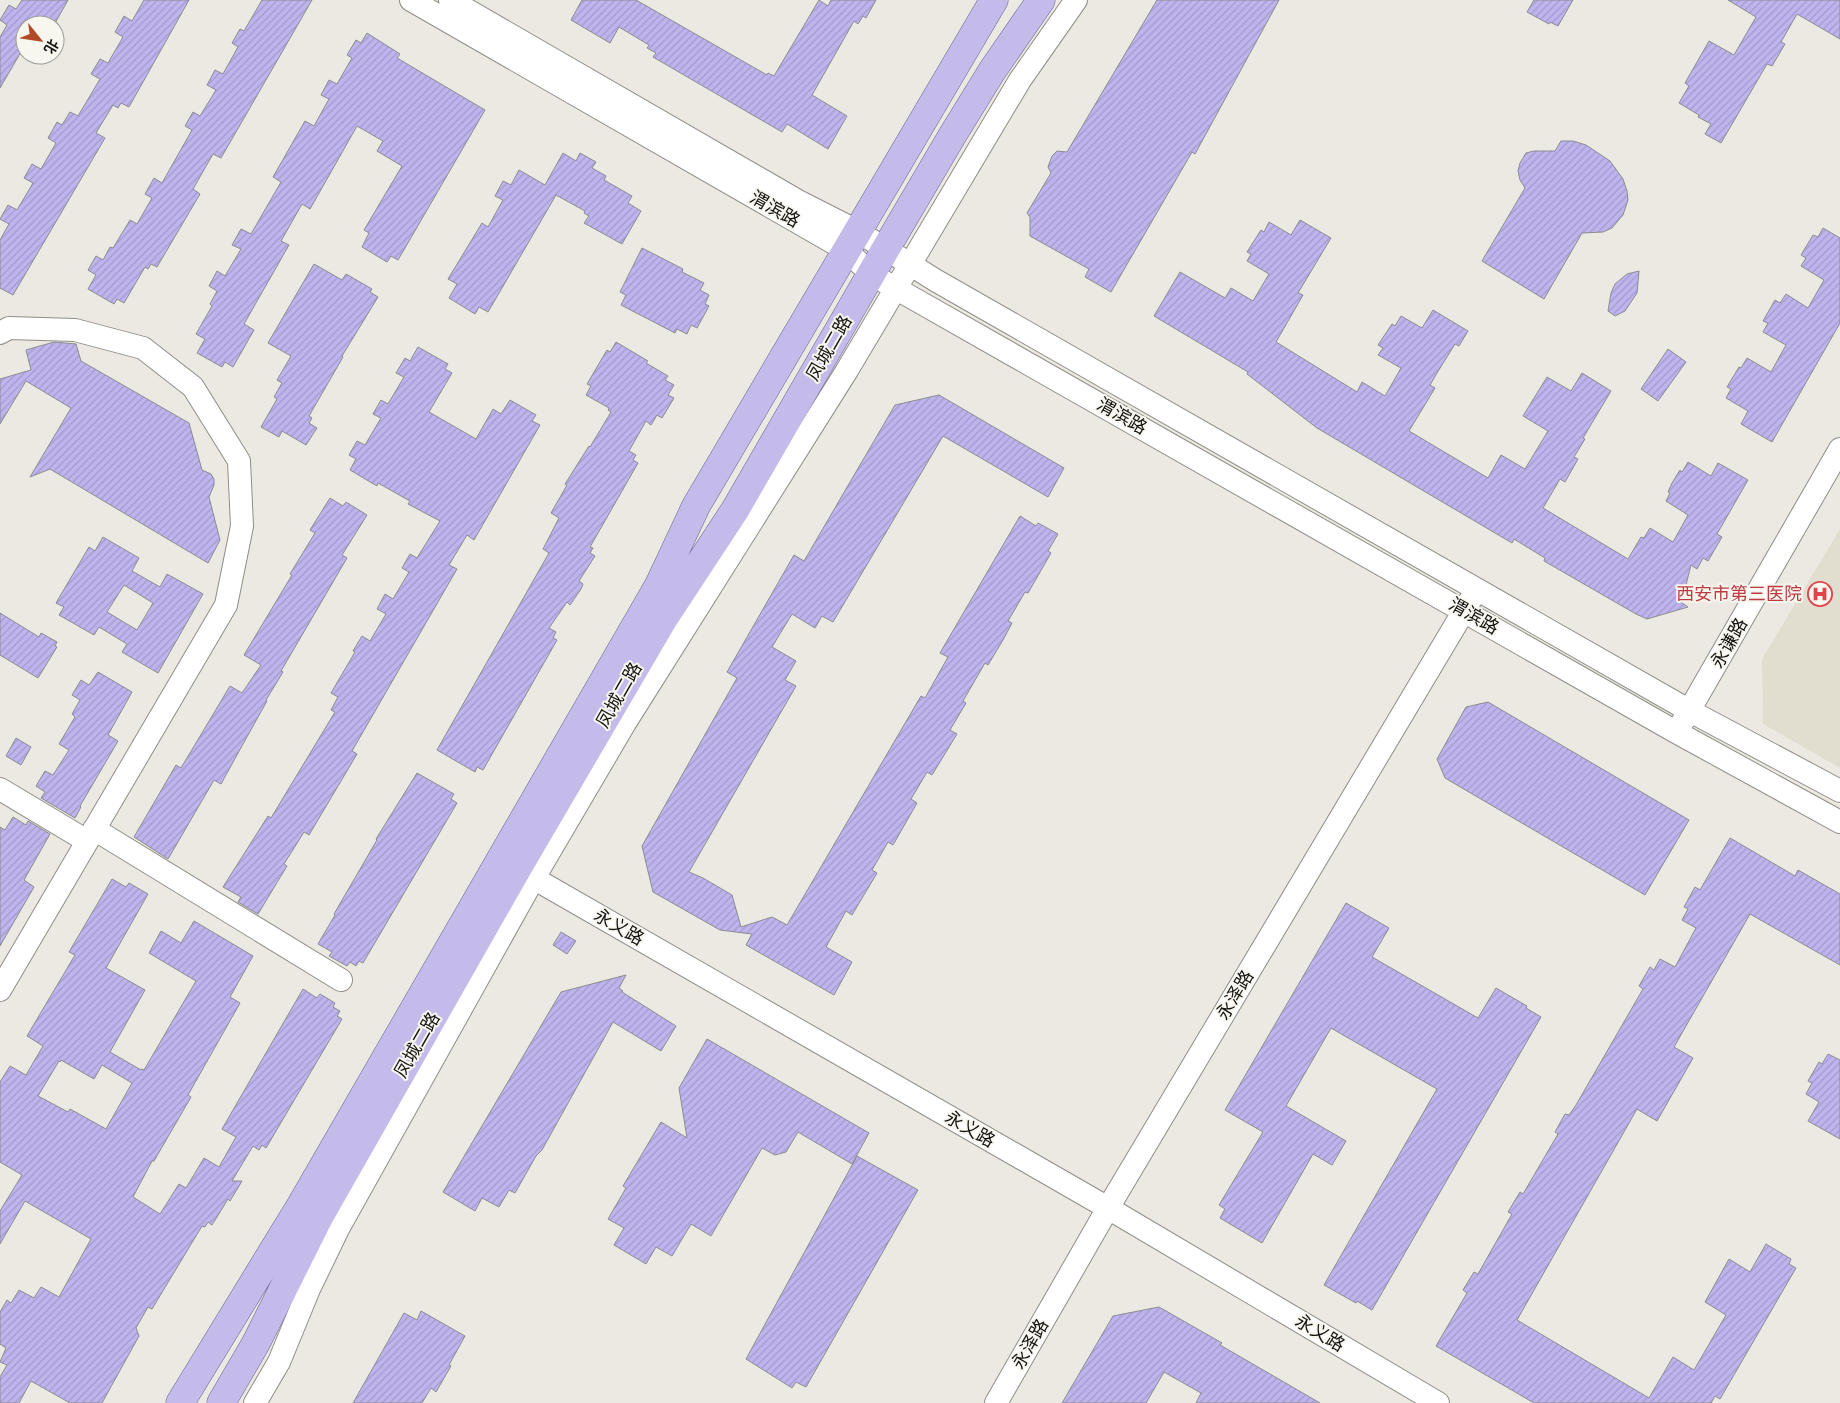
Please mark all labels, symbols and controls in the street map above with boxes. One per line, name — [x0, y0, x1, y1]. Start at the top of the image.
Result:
north arrow — [15, 15, 65, 65]
text: 北 — [40, 36, 62, 57]
street label: 渭滨路 — [746, 186, 804, 232]
street label: 凤城二路 — [801, 311, 857, 385]
street label: 渭滨路 — [1093, 393, 1151, 439]
hospital icon: 西安市第三医院 — [1807, 581, 1833, 607]
place label: 西安市第三医院 — [1676, 583, 1802, 605]
street label: 渭滨路 — [1445, 593, 1503, 639]
street label: 永谦路 — [1706, 614, 1752, 672]
street label: 凤城二路 — [591, 658, 647, 732]
street label: 永义路 — [590, 904, 648, 950]
street label: 永泽路 — [1212, 966, 1258, 1024]
street label: 凤城二路 — [389, 1008, 445, 1082]
street label: 永义路 — [941, 1106, 999, 1152]
street label: 永义路 — [1291, 1310, 1349, 1356]
street label: 永泽路 — [1007, 1315, 1053, 1373]

